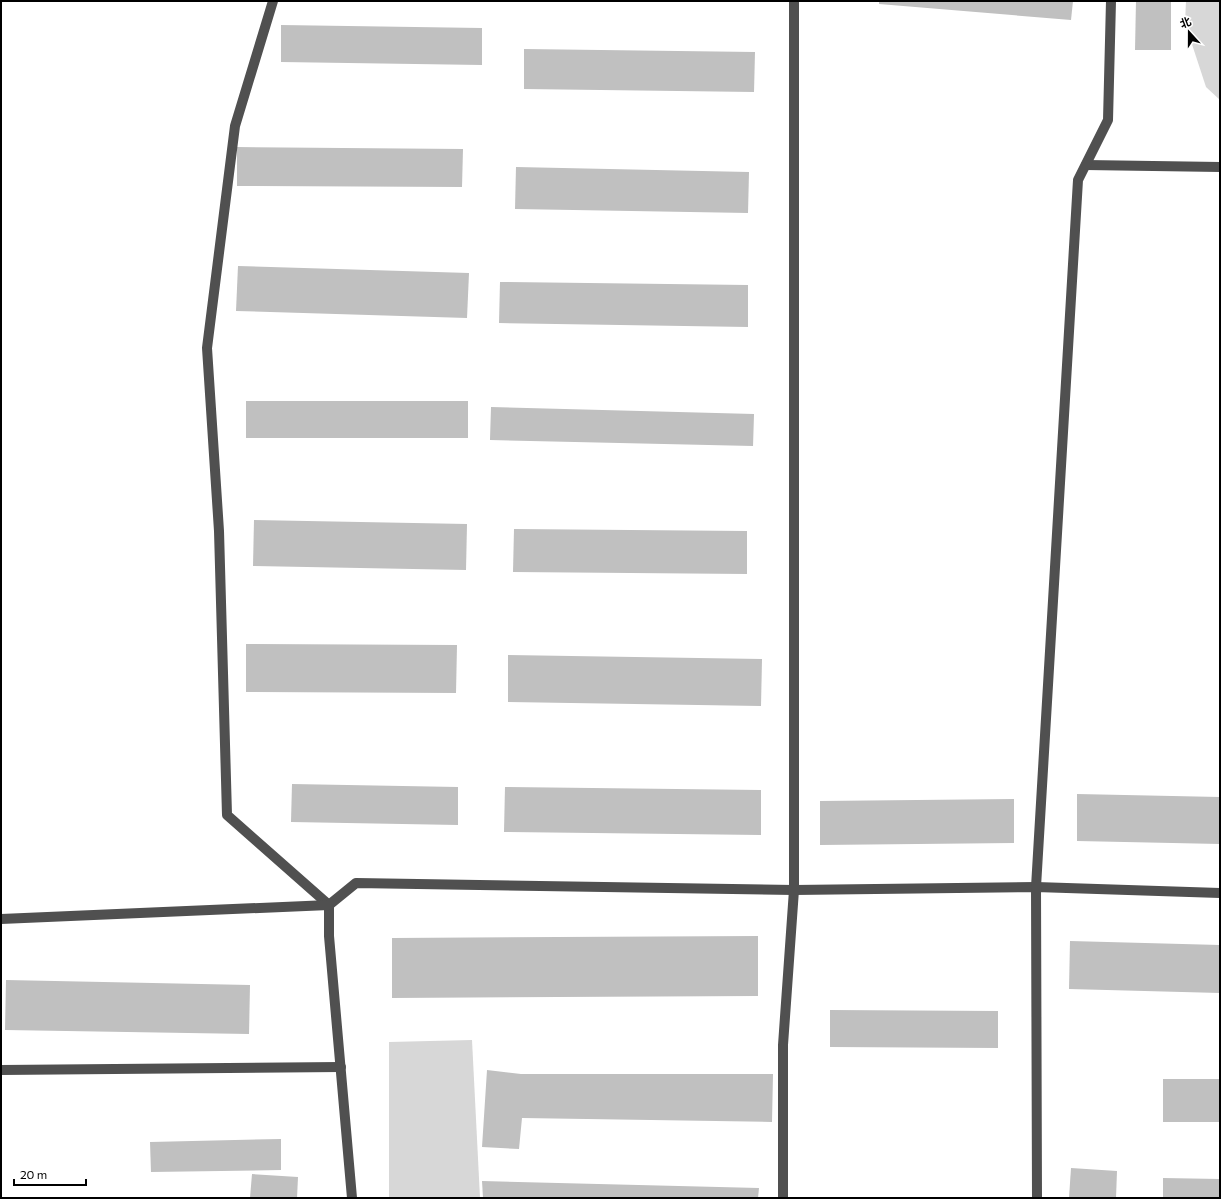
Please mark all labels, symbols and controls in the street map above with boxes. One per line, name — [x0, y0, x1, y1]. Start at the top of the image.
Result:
north arrow — [1169, 12, 1209, 52]
text: 北 — [1178, 14, 1193, 30]
scale bar — [14, 1161, 86, 1187]
text: 20 m — [20, 1167, 47, 1181]

